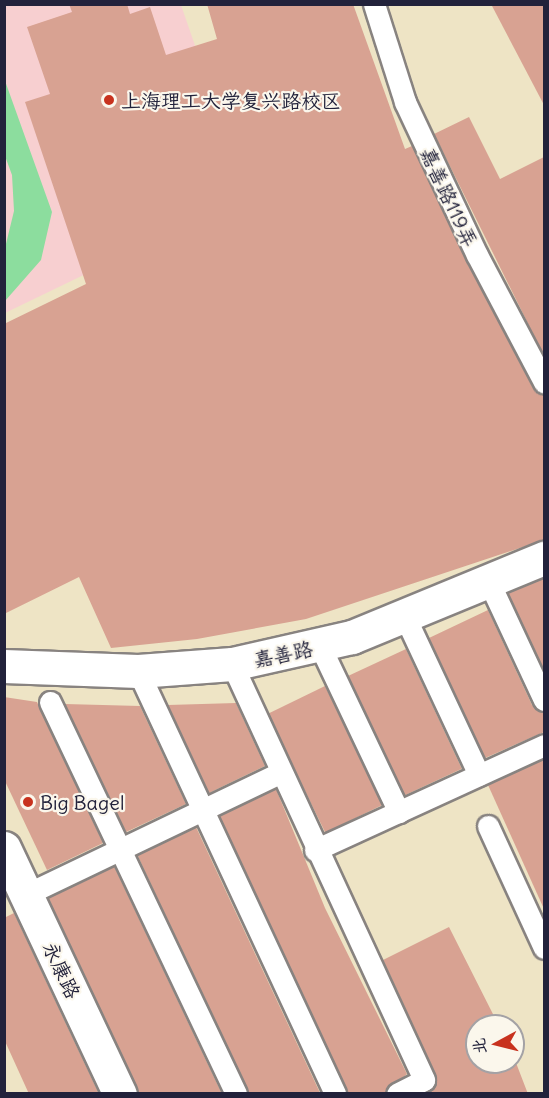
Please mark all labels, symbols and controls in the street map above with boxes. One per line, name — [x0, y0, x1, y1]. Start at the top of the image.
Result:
place label: 上海理工大学复兴路校区 — [121, 88, 341, 112]
marker: 上海理工大学复兴路校区 — [102, 93, 116, 107]
street label: 嘉善路119弄 — [415, 143, 483, 251]
street label: 嘉善路 — [251, 636, 315, 672]
place label: Big Bagel — [40, 790, 124, 814]
marker: Big Bagel — [21, 795, 35, 809]
street label: 永康路 — [38, 938, 86, 1002]
north arrow — [465, 1014, 525, 1074]
text: 北 — [468, 1037, 490, 1055]

